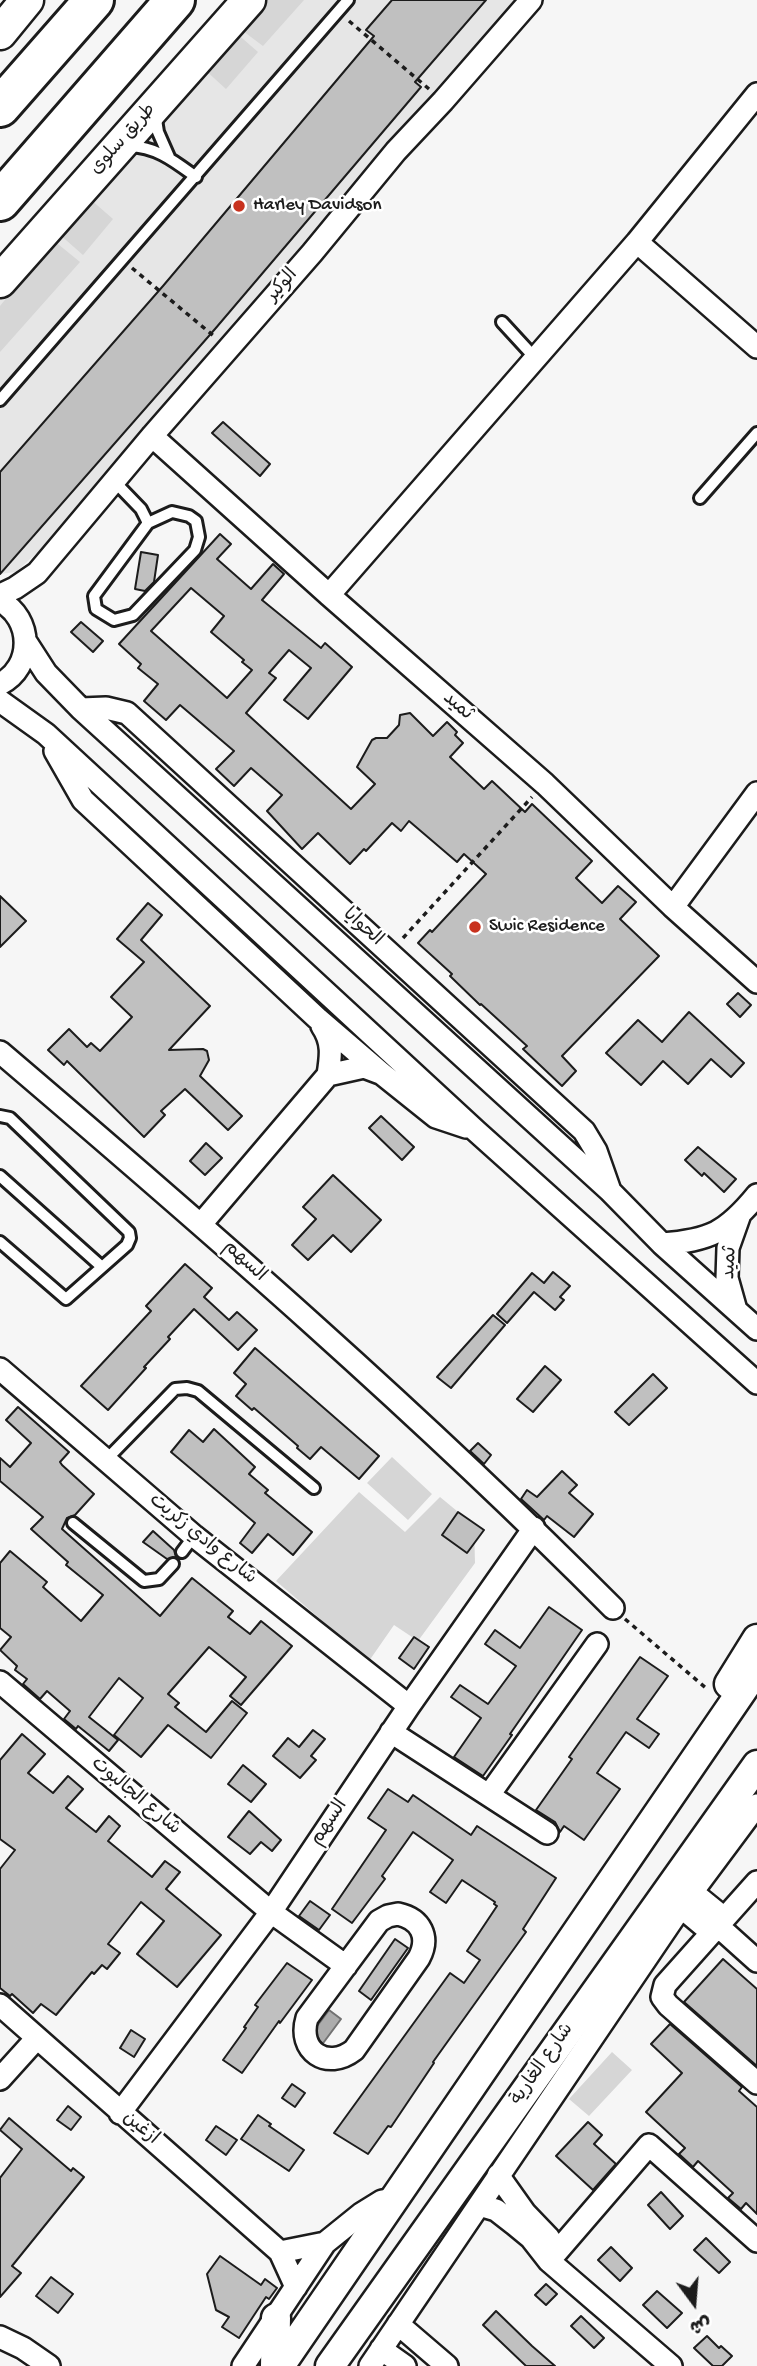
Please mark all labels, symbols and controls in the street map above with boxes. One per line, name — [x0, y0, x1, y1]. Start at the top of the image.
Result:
street label: طريق سلوى — [86, 100, 162, 180]
place label: Harley Davidson — [253, 195, 381, 217]
marker: Harley Davidson — [231, 198, 247, 214]
street label: الوكير — [262, 265, 304, 307]
street label: ثميد — [437, 688, 477, 726]
street label: الحوايا — [337, 904, 387, 952]
place label: Swic Residence — [489, 916, 605, 938]
marker: Swic Residence — [467, 919, 483, 935]
street label: السهم — [218, 1236, 270, 1288]
street label: ثميد — [719, 1246, 743, 1280]
street label: شارع وادي زكريت — [144, 1490, 260, 1590]
street label: شارع الجالبوت — [86, 1753, 184, 1841]
street label: السهم — [306, 1796, 354, 1850]
street label: شارع الغارية — [506, 2020, 580, 2110]
street label: ازغين — [117, 2107, 163, 2151]
north arrow — [659, 2268, 729, 2338]
text: ش — [687, 2310, 713, 2338]

